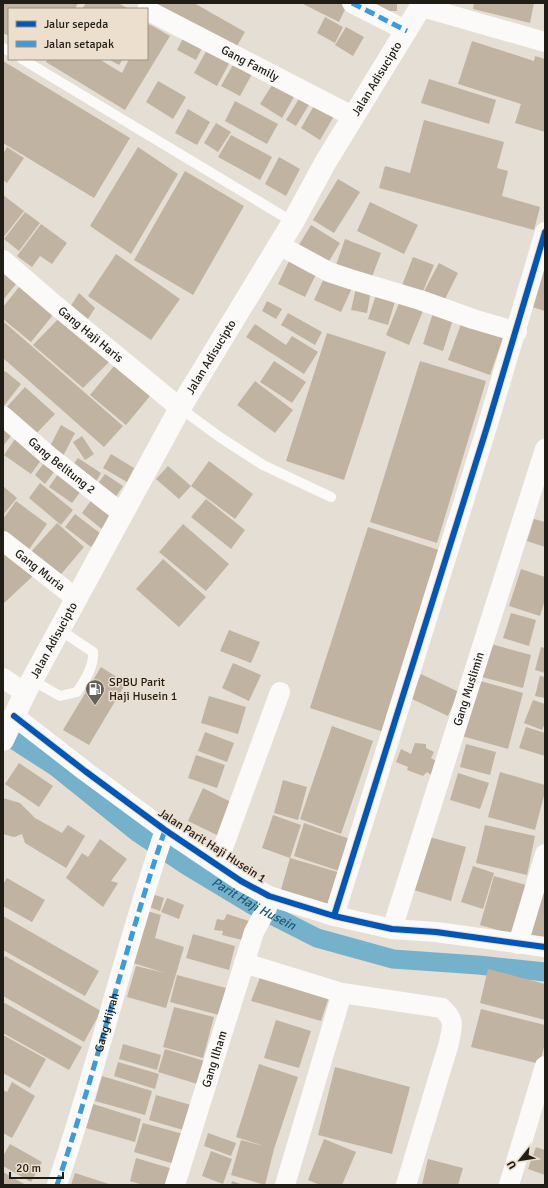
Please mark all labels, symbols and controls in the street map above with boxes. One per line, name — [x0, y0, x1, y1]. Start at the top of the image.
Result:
legend — [8, 8, 148, 60]
text: Jalur sepeda — [44, 17, 108, 32]
text: Jalan setapak — [44, 37, 114, 52]
street label: Jalan Adisucipto — [348, 39, 405, 119]
street label: Gang Family — [219, 42, 282, 85]
street label: Gang Haji Haris — [55, 303, 126, 366]
street label: Jalan Adisucipto — [183, 317, 239, 397]
street label: Gang Belitung 2 — [25, 434, 99, 497]
street label: Gang Muria — [12, 546, 68, 594]
street label: Jalan Adisucipto — [27, 600, 80, 681]
street label: Gang Muslimin — [450, 650, 487, 728]
place label: SPBU Parit Haji Husein 1 — [109, 675, 177, 704]
fuel station icon: SPBU Parit Haji Husein 1 — [84, 678, 106, 706]
street label: Jalan Parit Haji Husein 1 — [155, 806, 269, 886]
water label: Parit Haji Husein — [209, 874, 299, 934]
street label: Gang Hijrah — [91, 991, 122, 1054]
street label: Gang Ilham — [198, 1029, 230, 1089]
north arrow — [500, 1140, 540, 1180]
scale bar — [10, 1154, 63, 1180]
text: U — [504, 1158, 519, 1171]
text: 20 m — [16, 1161, 41, 1176]

